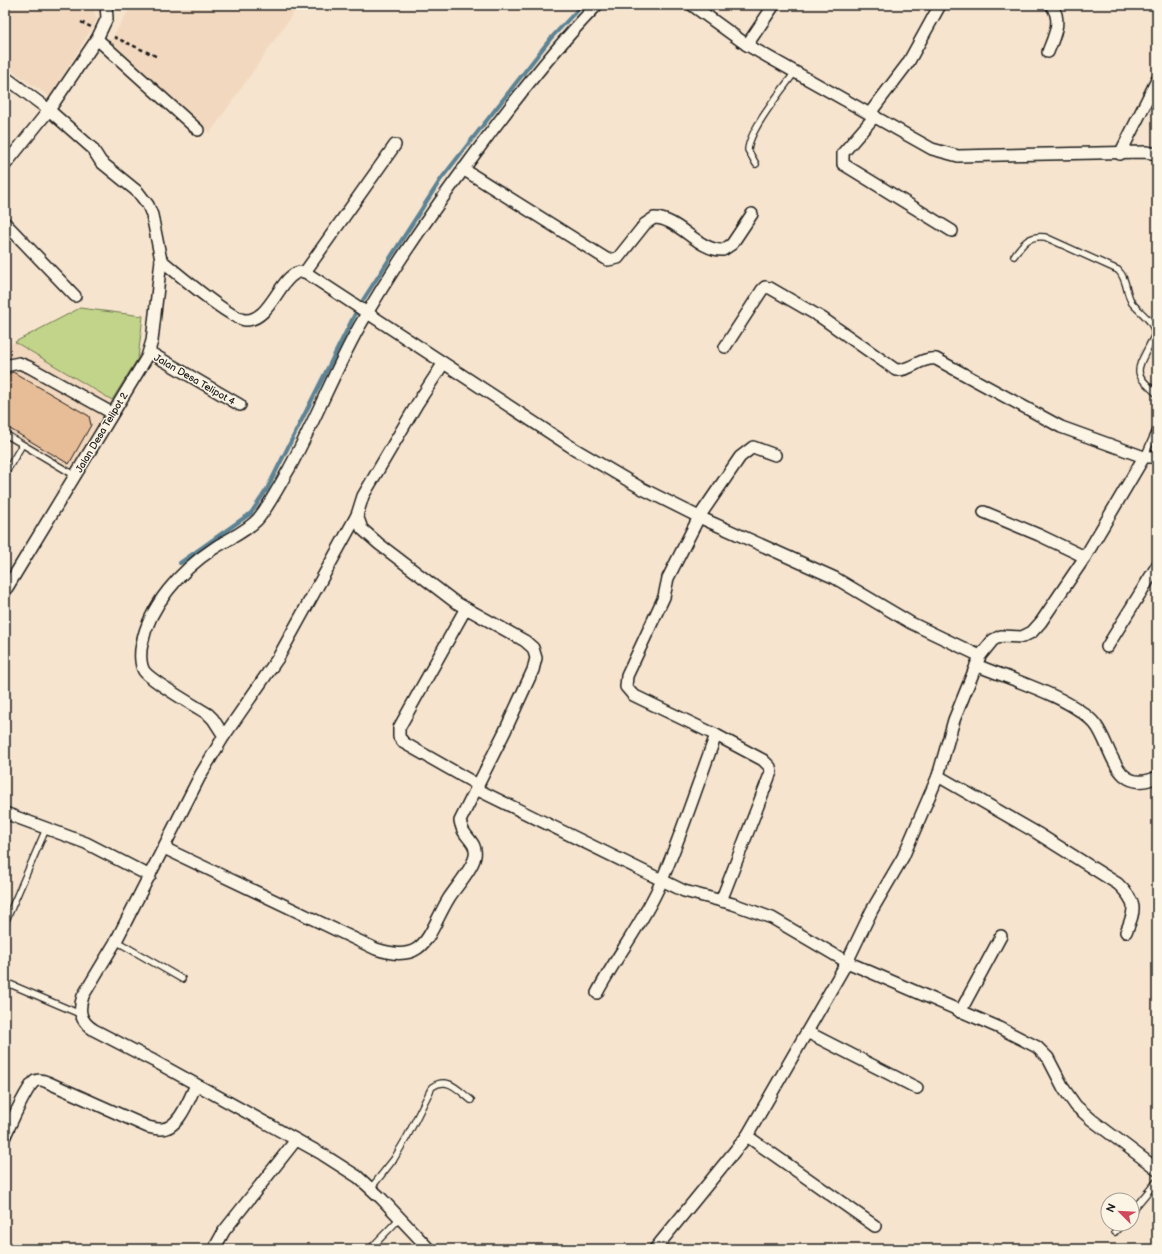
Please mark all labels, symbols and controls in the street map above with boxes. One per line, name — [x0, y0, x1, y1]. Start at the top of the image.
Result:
street label: Jalan Desa Telipot 4 — [152, 352, 237, 408]
street label: Jalan Desa Telipot 2 — [73, 390, 131, 475]
north arrow — [1100, 1192, 1140, 1232]
text: N — [1104, 1202, 1119, 1215]

